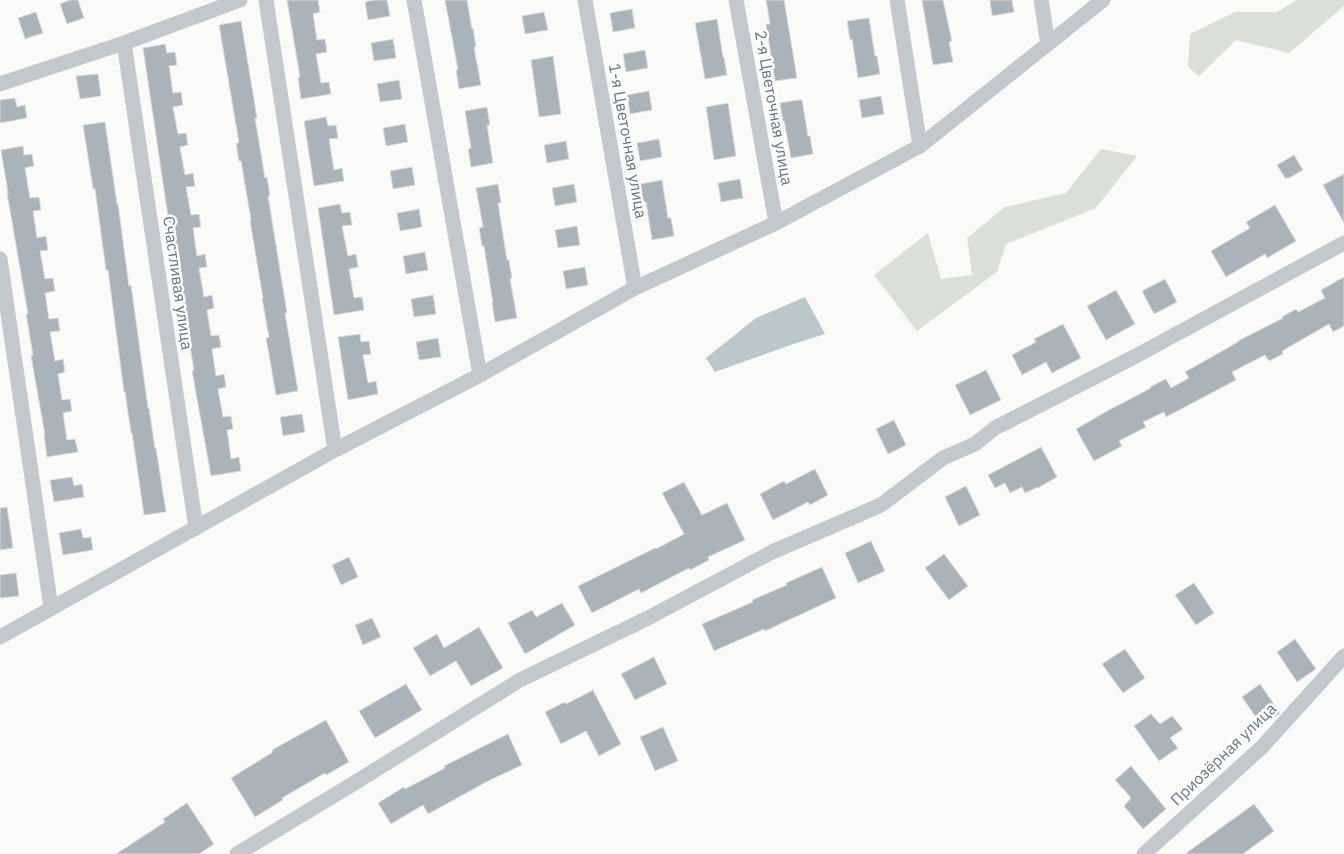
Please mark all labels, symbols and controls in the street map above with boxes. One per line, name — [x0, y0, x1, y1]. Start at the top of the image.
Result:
street label: 2-я Цветочная улица — [750, 29, 796, 187]
street label: 1-я Цветочная улица — [604, 62, 650, 220]
street label: Счастливая улица — [158, 215, 196, 351]
street label: Приозёрная улица — [1167, 700, 1281, 810]

